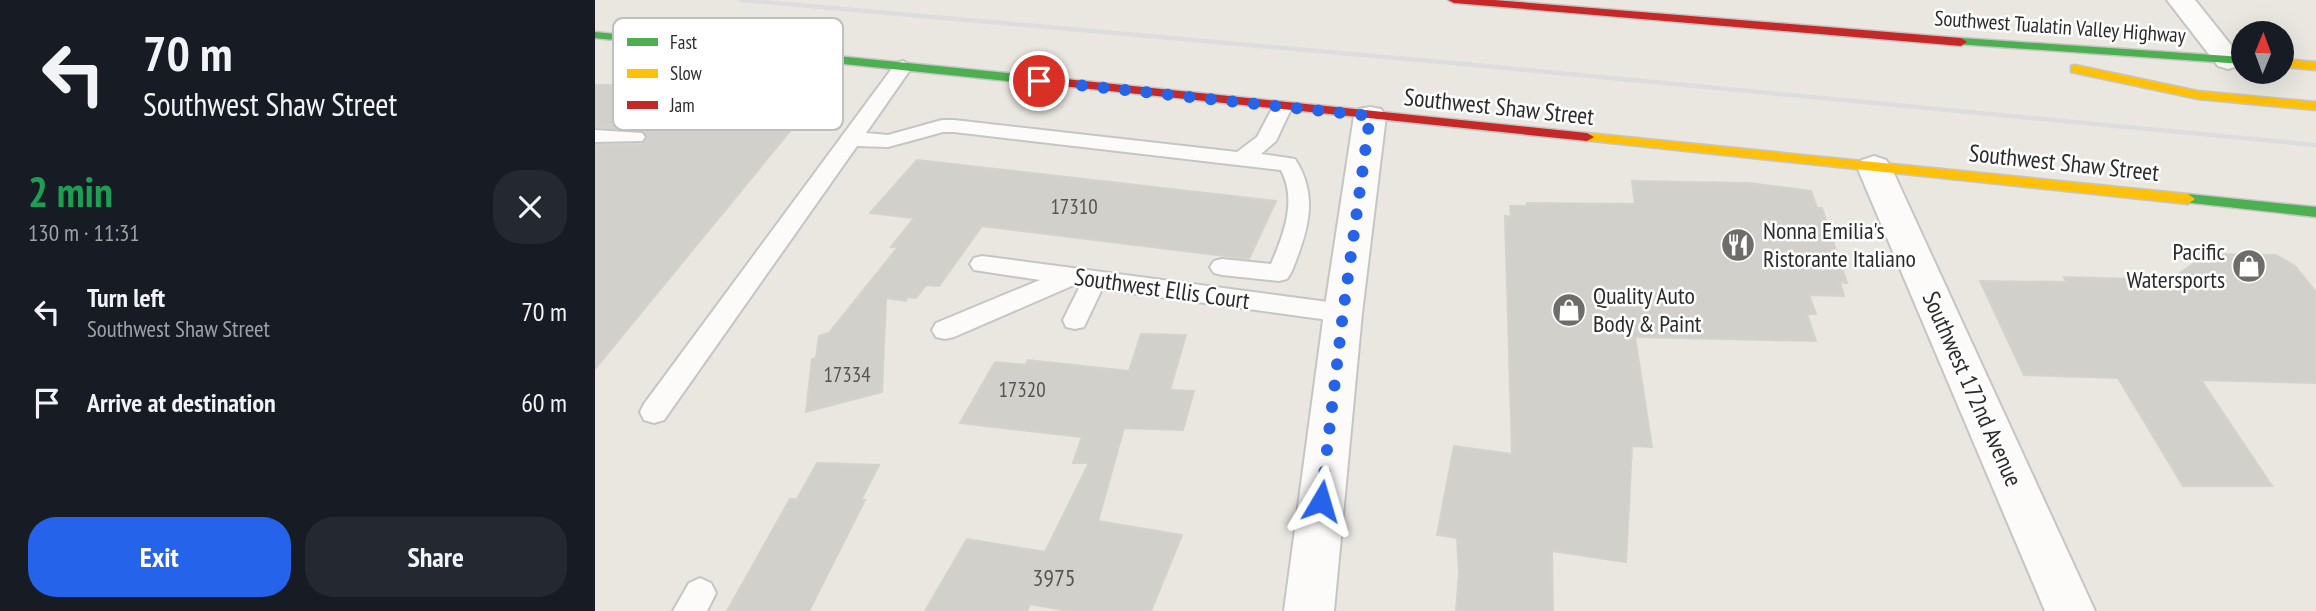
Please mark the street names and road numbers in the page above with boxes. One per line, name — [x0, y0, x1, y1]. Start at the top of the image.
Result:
street label: Southwest Tualatin Valley Highway — [1934, 4, 2187, 49]
street label: Southwest Shaw Street — [1403, 81, 1596, 132]
street label: Southwest Shaw Street — [1968, 137, 2161, 188]
street label: Southwest Ellis Court — [1072, 261, 1252, 316]
street label: Southwest 172nd Avenue — [1916, 286, 2029, 491]

